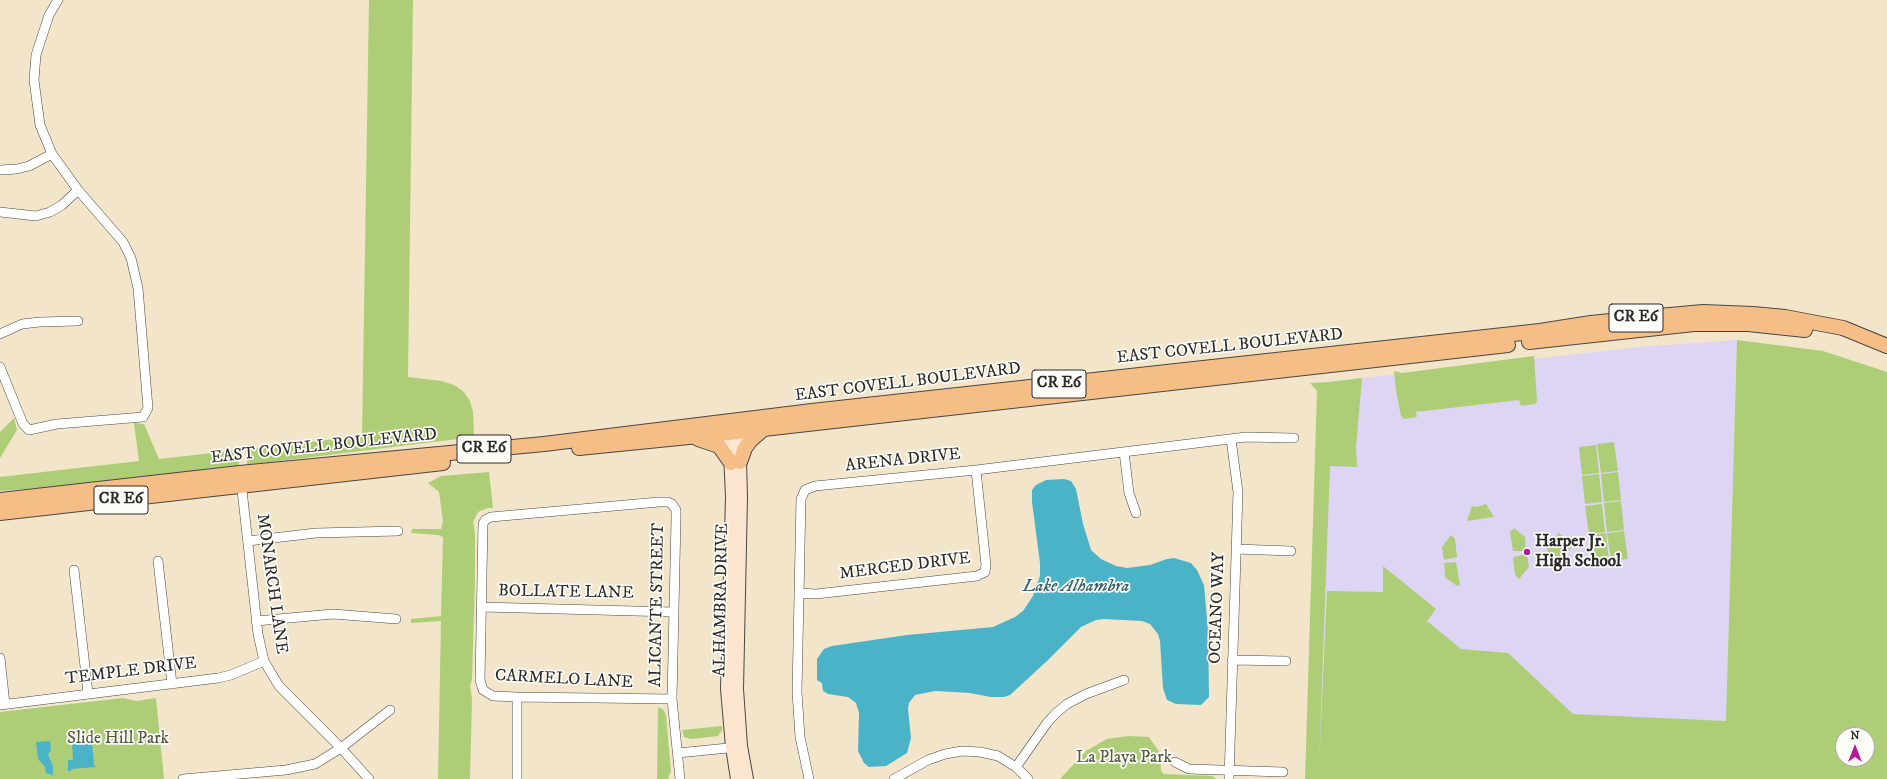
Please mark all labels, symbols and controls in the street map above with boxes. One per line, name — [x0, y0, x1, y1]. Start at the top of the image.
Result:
road number: CR E6 — [1609, 304, 1663, 332]
street label: EAST COVELL BOULEVARD — [1116, 325, 1344, 369]
street label: EAST COVELL BOULEVARD — [794, 359, 1022, 407]
road number: CR E6 — [1032, 370, 1086, 398]
street label: EAST COVELL BOULEVARD — [210, 425, 438, 469]
road number: CR E6 — [457, 435, 511, 463]
street label: ARENA DRIVE — [844, 445, 962, 477]
road number: CR E6 — [94, 486, 148, 514]
street label: MONARCH LANE — [251, 513, 291, 655]
street label: ALICANTE STREET — [646, 523, 670, 687]
street label: ALHAMBRA DRIVE — [710, 523, 734, 677]
place label: Harper Jr. High School — [1535, 532, 1621, 572]
marker: Harper Jr. High School — [1522, 547, 1532, 557]
street label: MERCED DRIVE — [838, 549, 972, 585]
street label: OCEANO WAY — [1206, 552, 1230, 664]
water label: Lake Alhambra — [1023, 576, 1129, 598]
street label: BOLLATE LANE — [498, 582, 634, 604]
street label: TEMPLE DRIVE — [64, 654, 198, 690]
street label: CARMELO LANE — [494, 666, 634, 694]
north arrow — [1835, 727, 1875, 767]
park label: Slide Hill Park — [67, 729, 169, 749]
text: N — [1850, 729, 1860, 743]
park label: La Playa Park — [1076, 748, 1172, 768]

